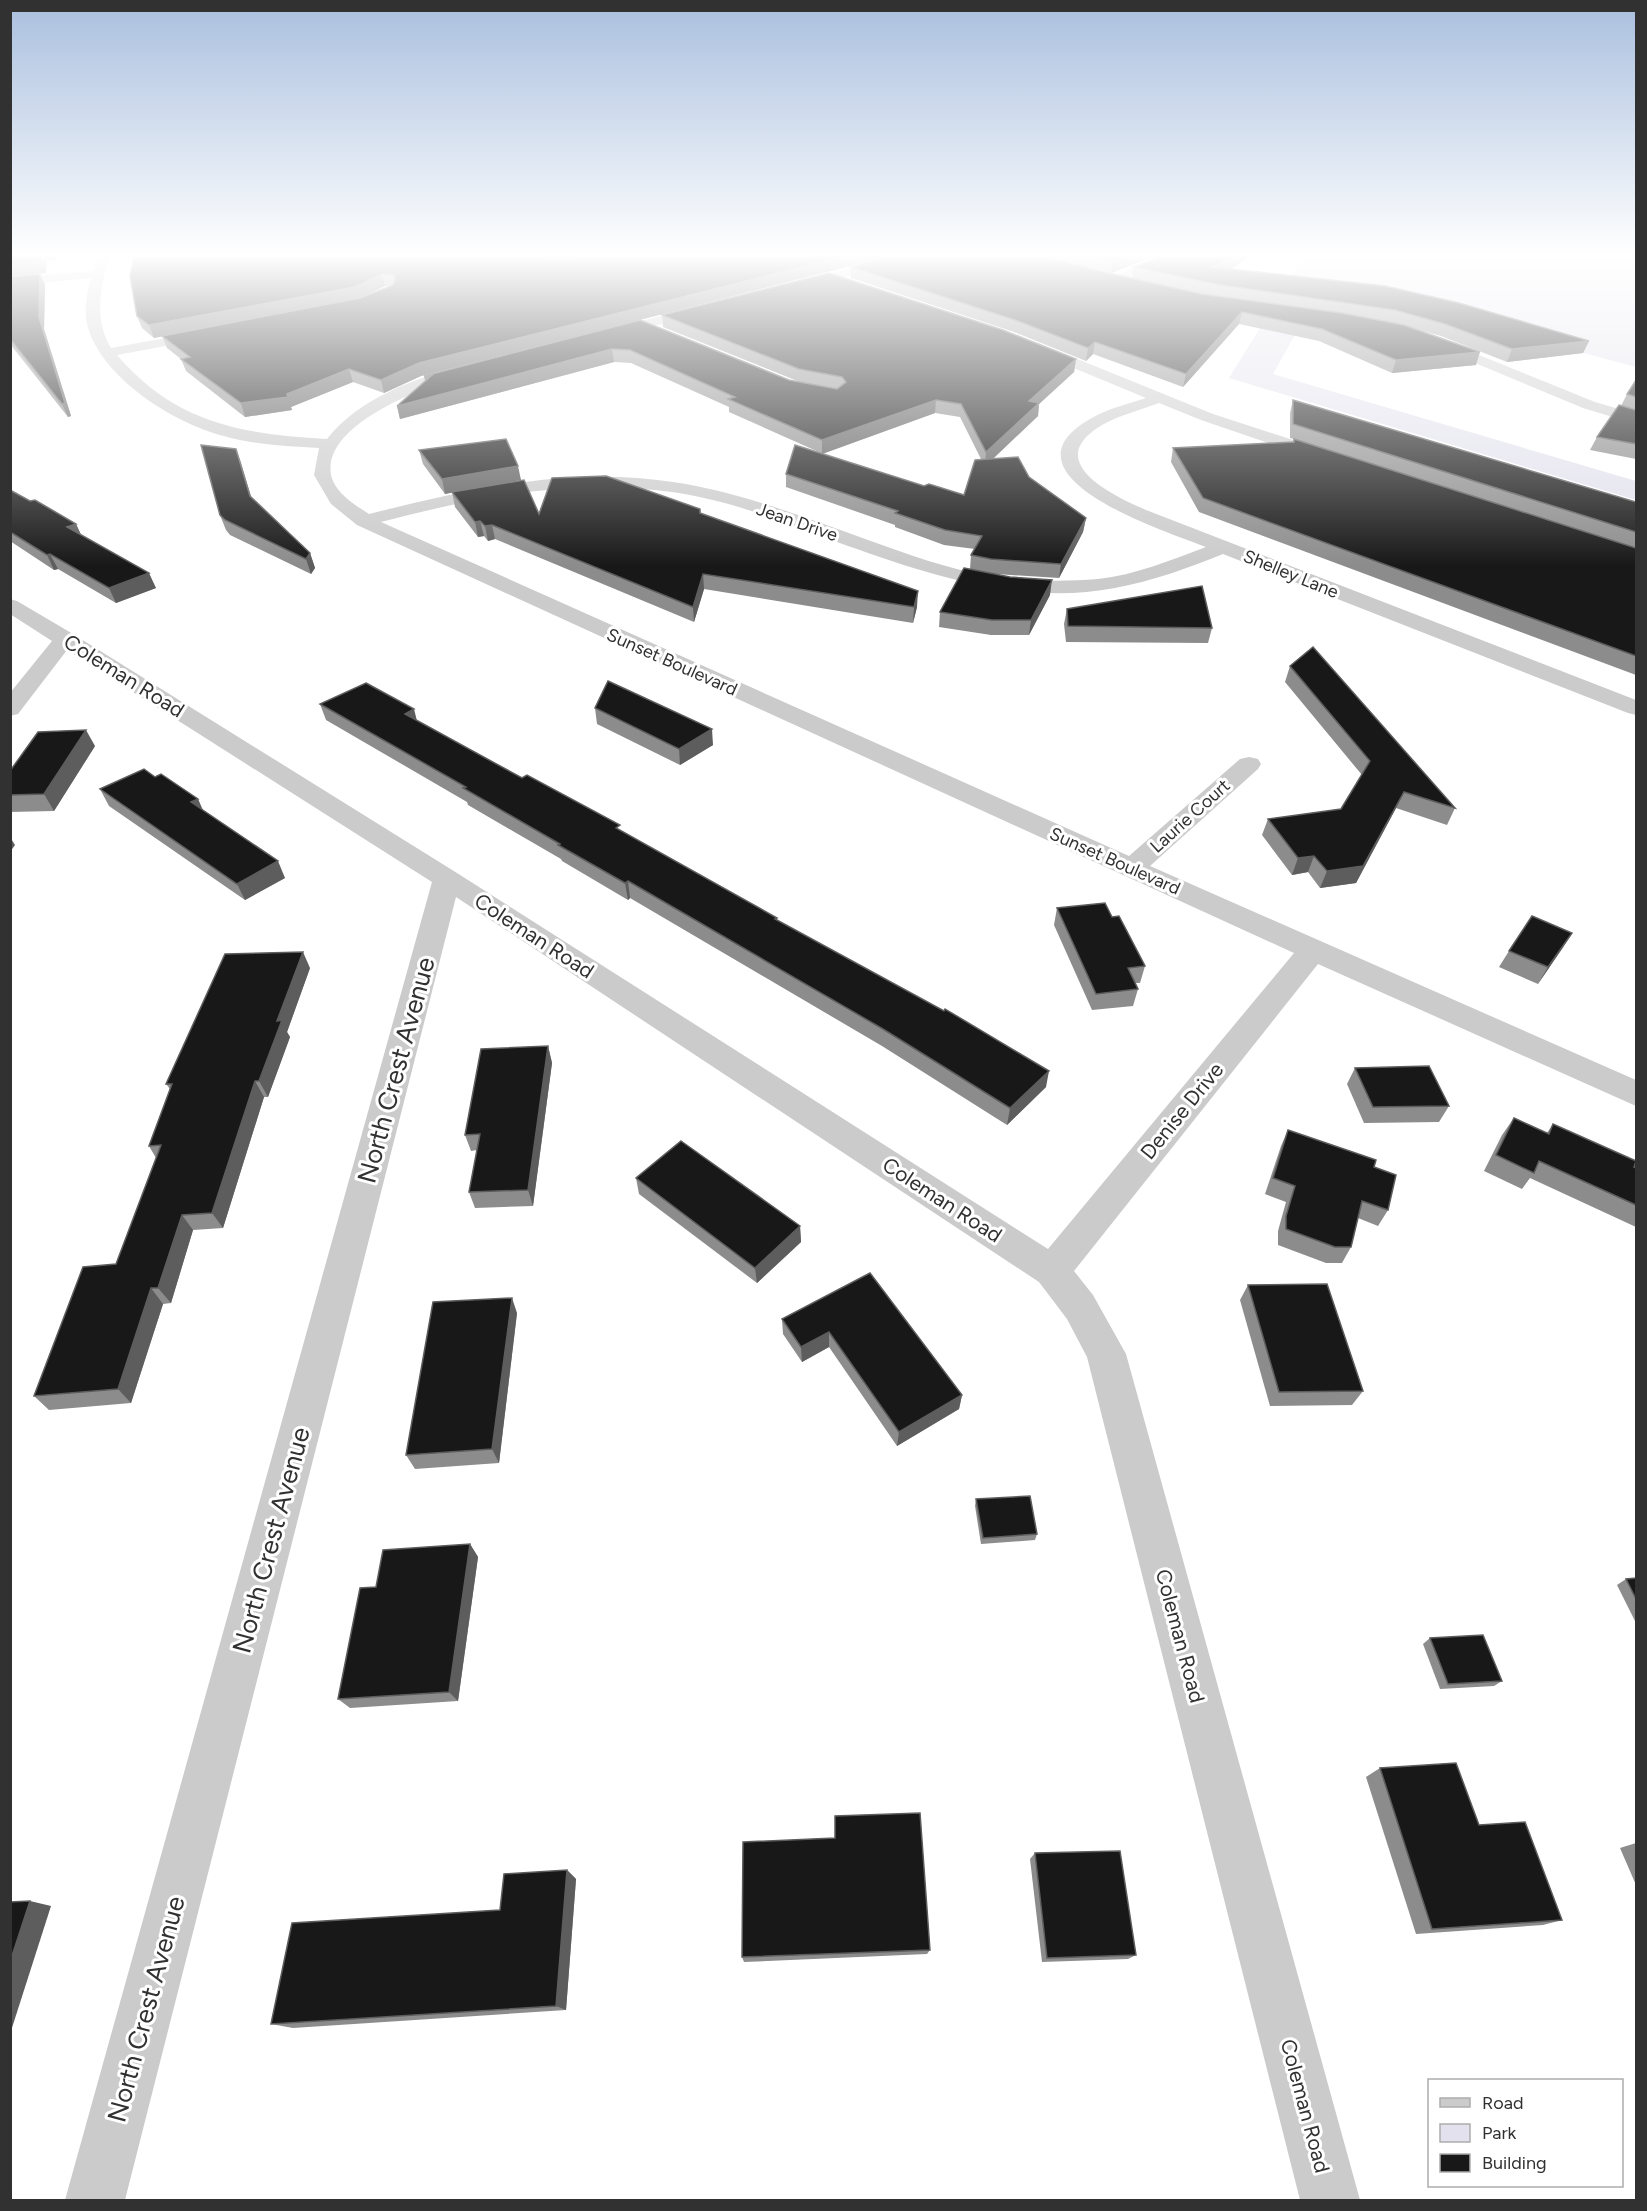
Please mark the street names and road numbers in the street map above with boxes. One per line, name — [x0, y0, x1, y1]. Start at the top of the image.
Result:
street label: Jean Drive — [754, 498, 841, 546]
street label: Shelley Lane — [1240, 545, 1342, 603]
street label: Sunset Boulevard — [603, 623, 741, 701]
street label: Coleman Road — [59, 629, 189, 723]
street label: Laurie Court — [1146, 774, 1234, 857]
street label: Sunset Boulevard — [1046, 822, 1184, 900]
street label: Coleman Road — [470, 888, 599, 983]
street label: North Crest Avenue — [350, 953, 442, 1187]
street label: Denise Drive — [1135, 1057, 1228, 1164]
street label: Coleman Road — [878, 1152, 1007, 1247]
street label: North Crest Avenue — [225, 1423, 317, 1657]
street label: Coleman Road — [1151, 1566, 1210, 1705]
street label: North Crest Avenue — [100, 1892, 192, 2126]
street label: Coleman Road — [1276, 2036, 1335, 2175]

